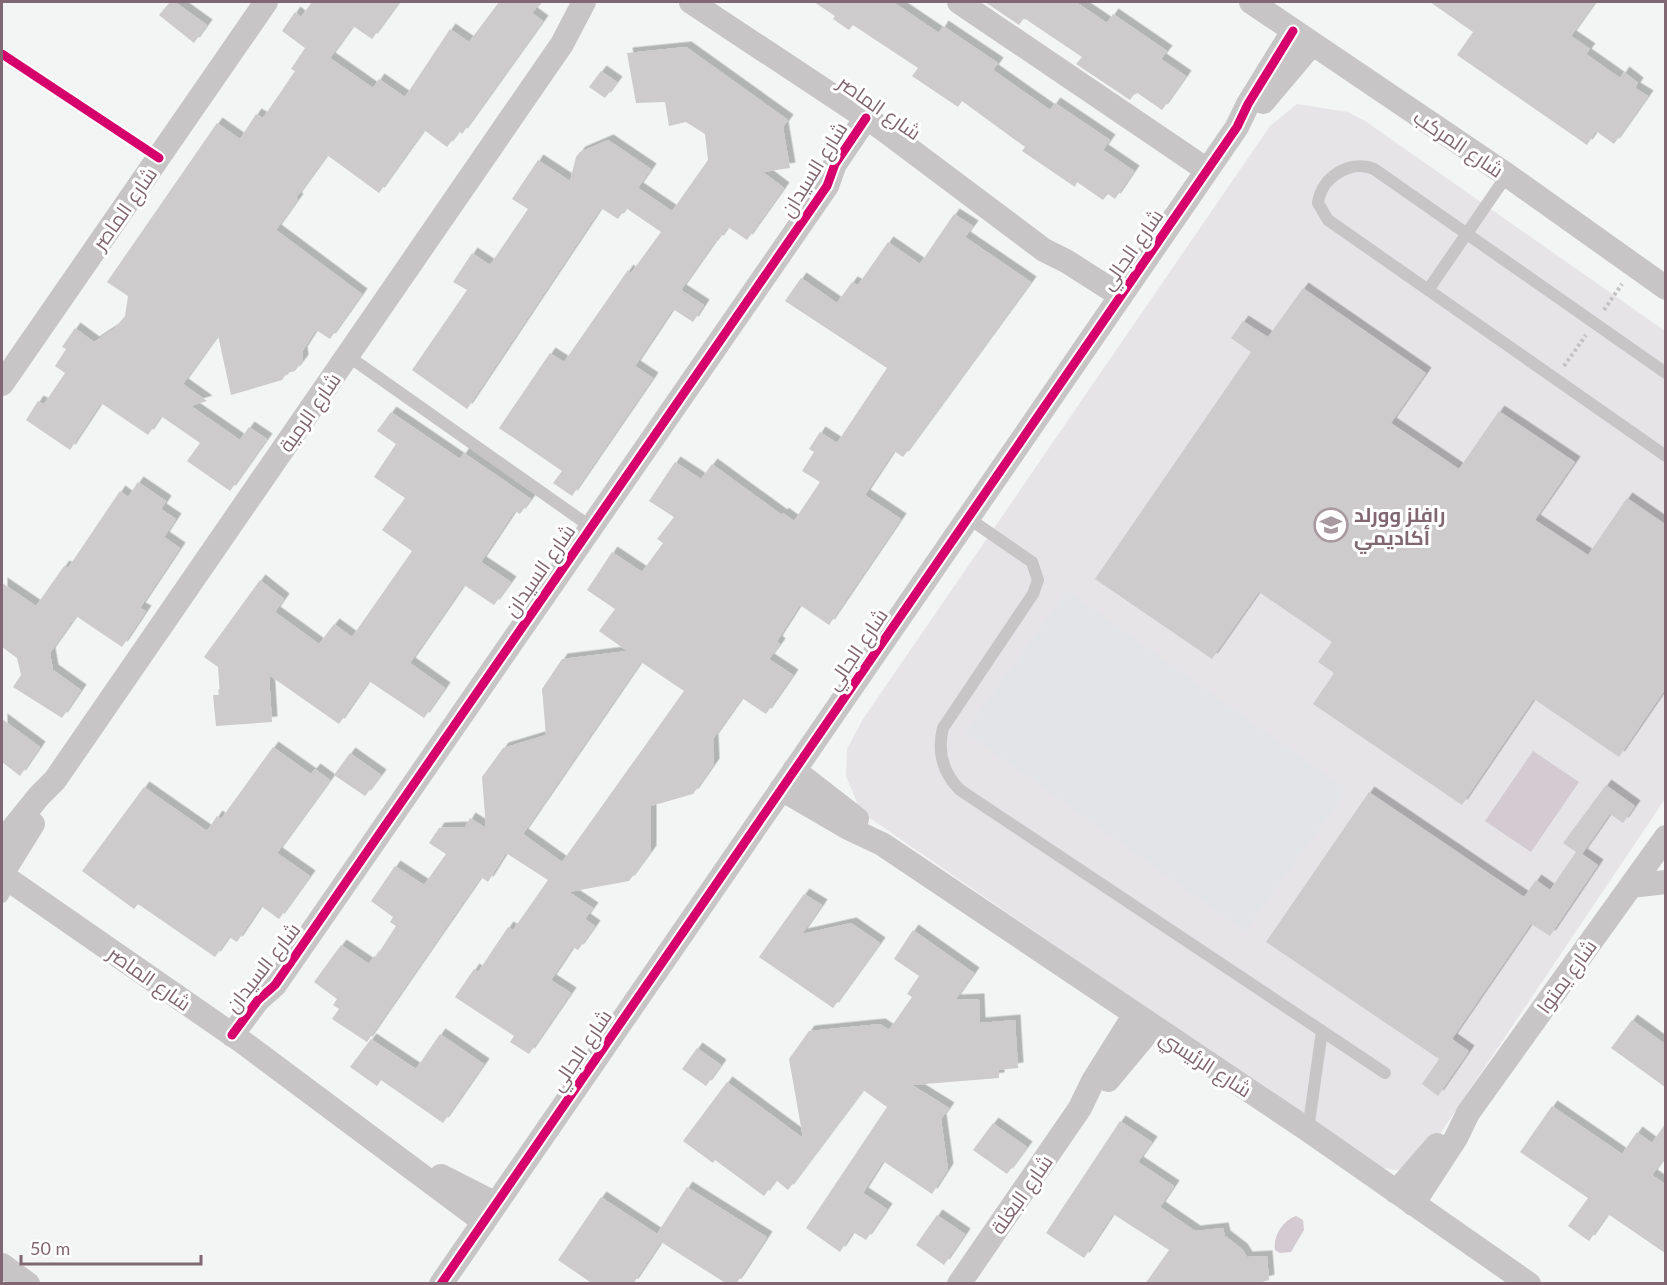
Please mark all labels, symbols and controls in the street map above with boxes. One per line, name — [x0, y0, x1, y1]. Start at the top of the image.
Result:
street label: شارع الماصر — [831, 69, 926, 147]
street label: شارع المركب — [1408, 104, 1508, 184]
street label: شارع السيدان — [774, 117, 854, 222]
street label: شارع الماصر — [86, 162, 164, 257]
street label: شارع الجالي — [1094, 204, 1172, 297]
street label: شارع الرمية — [273, 368, 347, 458]
place label: رافلز وورلد أكاديمي — [1354, 502, 1446, 554]
school or university icon: رافلز وورلد أكاديمي — [1313, 507, 1349, 543]
street label: شارع السيدان — [498, 519, 582, 623]
street label: شارع الجالي — [820, 604, 896, 697]
street label: شارع السيدان — [220, 917, 307, 1018]
street label: شارع يمتوا — [1531, 934, 1603, 1019]
street label: شارع الماصر — [101, 940, 196, 1018]
street label: شارع الجالي — [544, 1005, 620, 1098]
street label: شارع الرئيسي — [1153, 1024, 1257, 1105]
street label: شارع البغلة — [985, 1150, 1059, 1240]
scale bar — [21, 1228, 201, 1266]
text: 50 m — [30, 1237, 70, 1259]

